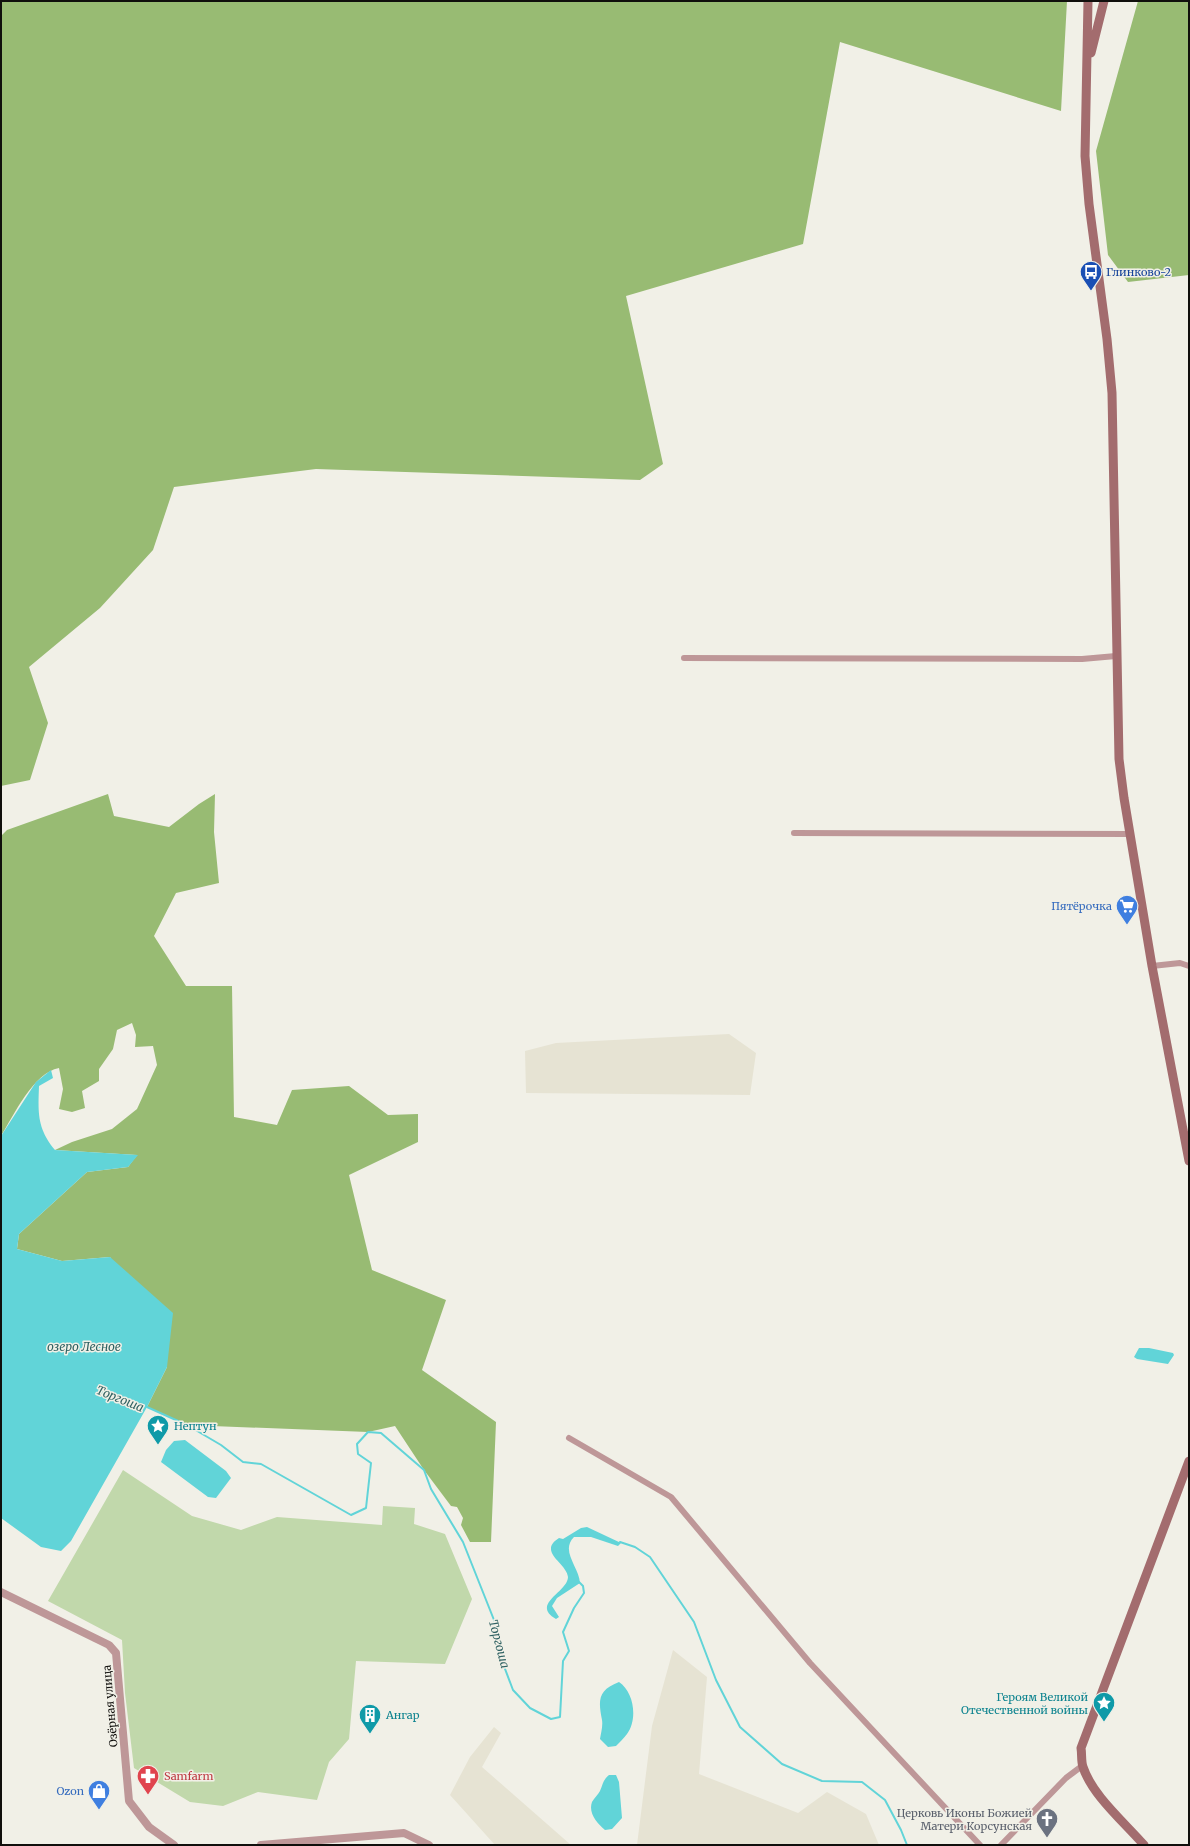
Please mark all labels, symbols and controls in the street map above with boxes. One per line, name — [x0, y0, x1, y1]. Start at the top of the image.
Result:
bus stop icon: Глинково-2 — [1078, 259, 1104, 292]
place label: Глинково-2 — [1106, 265, 1171, 279]
supermarket icon: Пятёрочка — [1114, 893, 1140, 926]
place label: Пятёрочка — [1051, 899, 1112, 913]
water label: озеро Лесное — [47, 1339, 121, 1354]
water label: Торгоша — [94, 1382, 146, 1415]
place icon: Нептун — [145, 1413, 171, 1446]
place label: Нептун — [174, 1419, 217, 1433]
water label: Торгоша — [486, 1618, 513, 1670]
street label: Озёрная улица — [99, 1664, 121, 1748]
place label: Героям Великой Отечественной войны — [961, 1690, 1089, 1717]
place icon: Героям Великой Отечественной войны — [1091, 1690, 1117, 1723]
building icon: Ангар — [357, 1702, 383, 1735]
place label: Ангар — [385, 1708, 420, 1722]
pharmacy icon: Samfarm — [135, 1763, 161, 1796]
place label: Samfarm — [164, 1769, 214, 1783]
shop icon: Ozon — [86, 1778, 112, 1811]
place label: Ozon — [56, 1784, 85, 1798]
place label: Церковь Иконы Божией Матери Корсунская — [897, 1806, 1032, 1833]
church icon: Церковь Иконы Божией Матери Корсунская — [1034, 1806, 1060, 1839]

